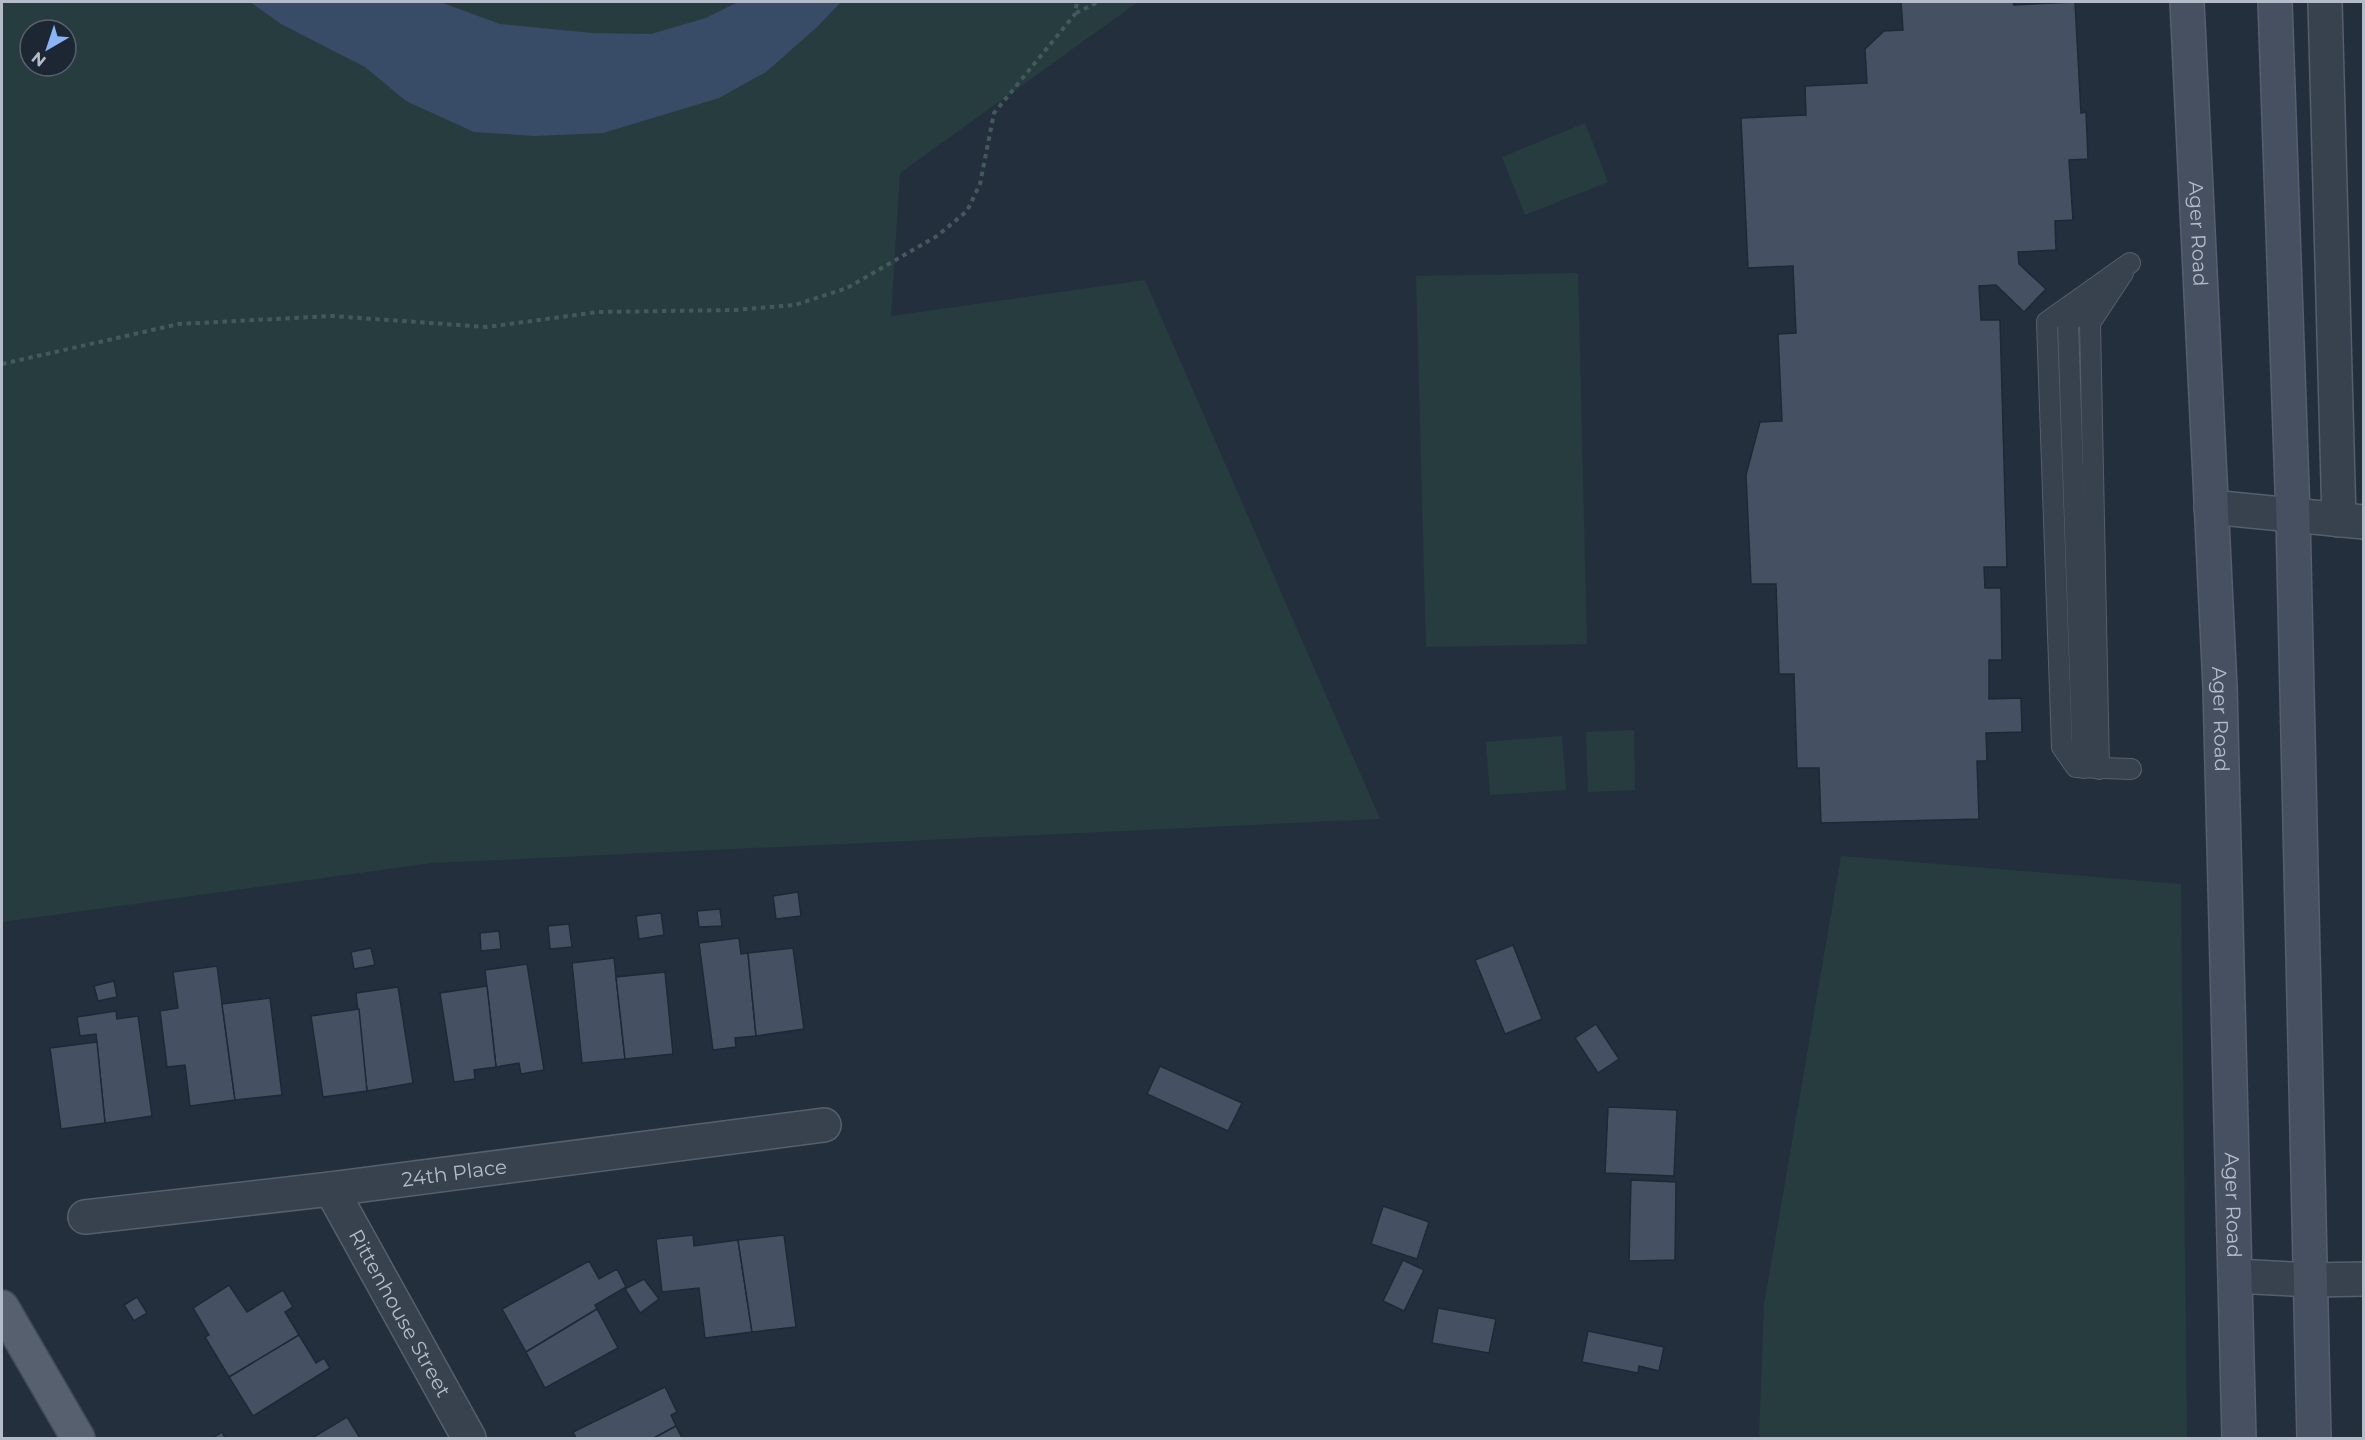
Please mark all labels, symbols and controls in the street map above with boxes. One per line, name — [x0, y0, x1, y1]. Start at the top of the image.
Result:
north arrow — [18, 18, 78, 78]
text: N — [28, 48, 50, 71]
street label: Ager Road — [2184, 180, 2213, 287]
street label: Ager Road — [2207, 666, 2234, 772]
street label: Ager Road — [2220, 1152, 2246, 1258]
street label: 24th Place — [400, 1154, 508, 1192]
street label: Rittenhouse Street — [344, 1225, 456, 1401]

